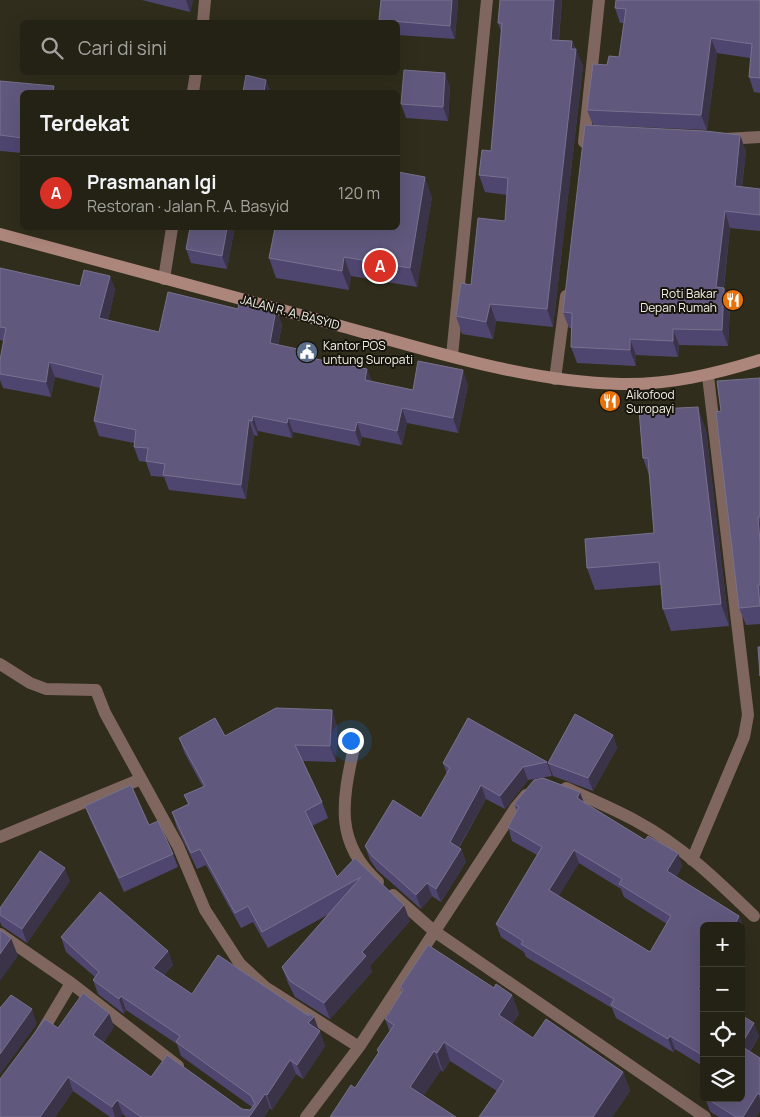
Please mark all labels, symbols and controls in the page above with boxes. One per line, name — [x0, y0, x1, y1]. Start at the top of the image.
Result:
search box — [20, 20, 400, 75]
icon: search — [38, 34, 66, 62]
text: Cari di sini — [78, 35, 167, 61]
text: Terdekat — [40, 109, 130, 137]
text: Prasmanan Igi — [87, 169, 217, 195]
text: A — [51, 182, 61, 204]
text: 120 m — [338, 182, 380, 204]
text: Restoran · Jalan R. A. Basyid — [87, 195, 289, 217]
pin: A — [364, 247, 396, 285]
place label: Roti Bakar Depan Rumah — [640, 285, 718, 316]
restaurant icon: Roti Bakar Depan Rumah — [721, 288, 745, 312]
street label: JALAN R. A. BASYID — [238, 291, 342, 333]
place label: Kantor POS untung Suropati — [323, 337, 413, 368]
public building icon: Kantor POS untung Suropati — [295, 340, 319, 364]
place label: Aikofood Suropayi — [626, 386, 675, 417]
restaurant icon: Aikofood Suropayi — [598, 389, 622, 413]
your location — [338, 728, 364, 754]
map controls — [700, 922, 745, 1102]
button: + — [700, 922, 745, 967]
button: − — [700, 967, 745, 1012]
button: locate — [700, 1012, 745, 1057]
button: layers — [700, 1057, 745, 1102]

